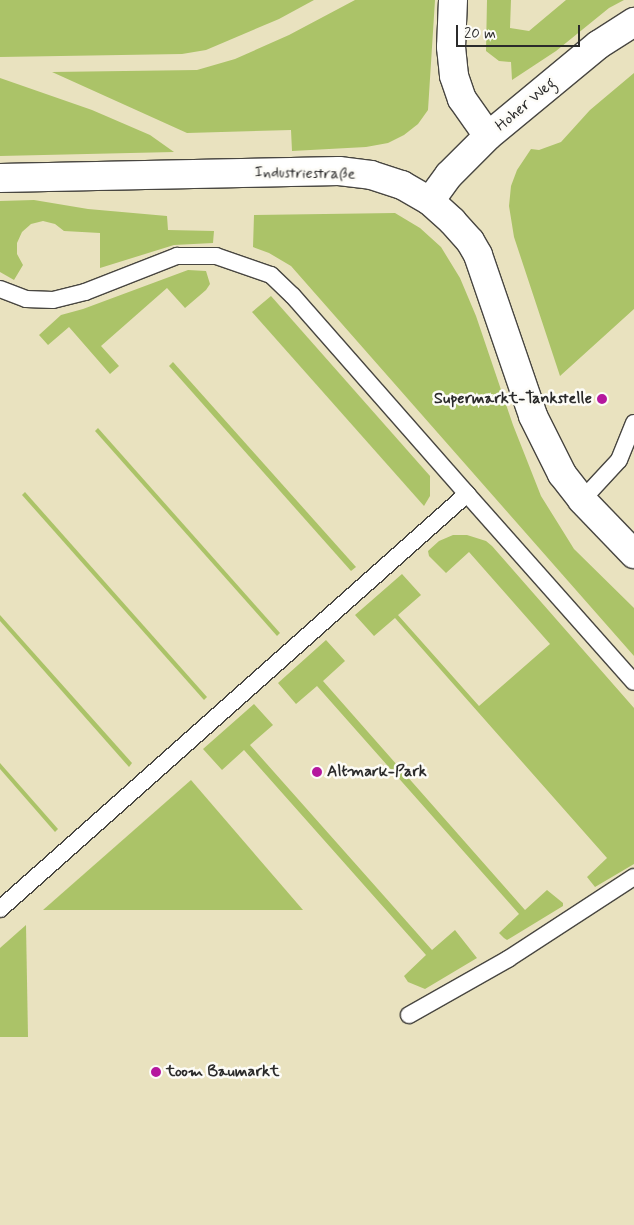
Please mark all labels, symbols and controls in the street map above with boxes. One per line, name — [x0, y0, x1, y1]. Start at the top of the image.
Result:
scale bar — [459, 15, 583, 47]
text: 20 m — [464, 24, 496, 44]
street label: Hoher Weg — [492, 74, 560, 136]
street label: Industriestraße — [254, 164, 356, 184]
place label: Supermarkt-Tankstelle — [434, 389, 592, 409]
marker: Supermarkt-Tankstelle — [596, 393, 608, 405]
place label: Altmark-Park — [327, 762, 427, 782]
marker: Altmark-Park — [311, 766, 323, 778]
place label: toom Baumarkt — [166, 1062, 278, 1082]
marker: toom Baumarkt — [150, 1066, 162, 1078]

